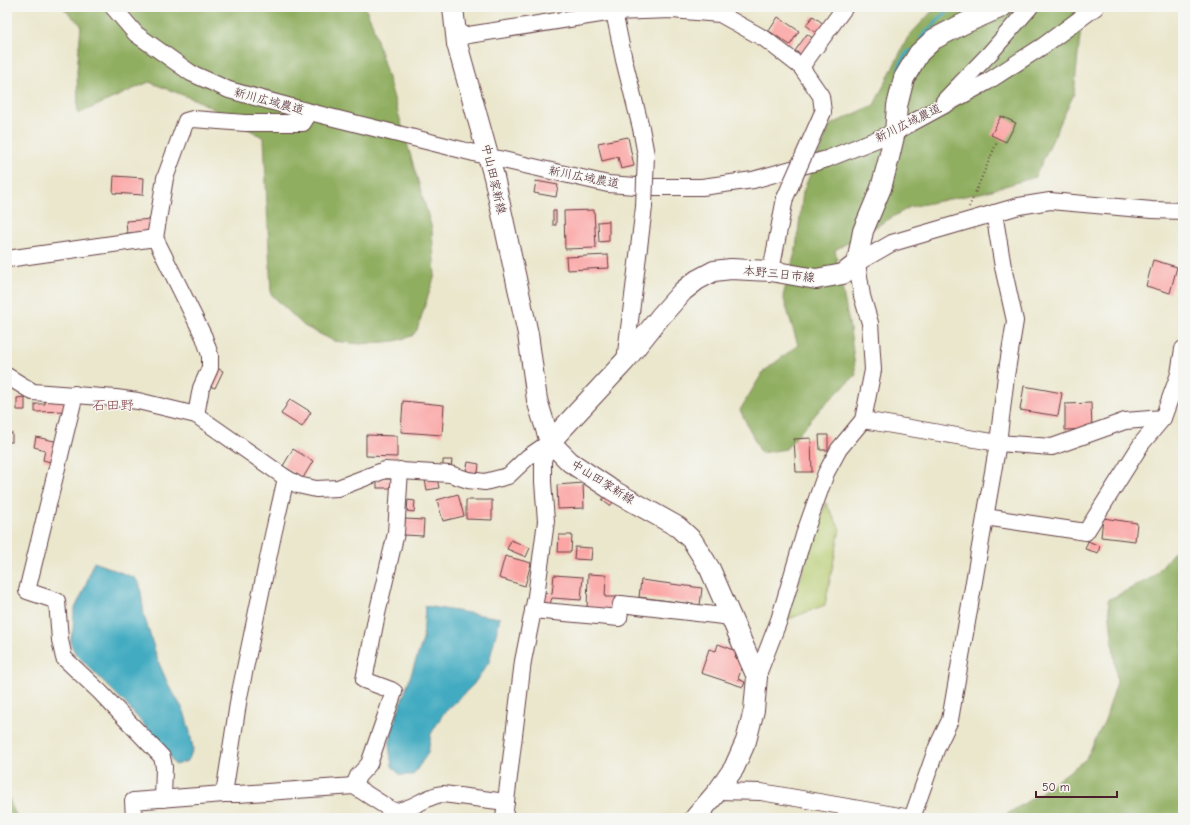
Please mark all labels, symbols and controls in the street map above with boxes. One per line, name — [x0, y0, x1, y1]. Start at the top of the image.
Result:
street label: 新川広域農道 — [232, 85, 306, 117]
street label: 新川広域農道 — [873, 101, 943, 145]
street label: 中山田家新線 — [479, 142, 509, 216]
street label: 新川広域農道 — [547, 163, 621, 191]
street label: 本野三日市線 — [742, 263, 816, 285]
district label: 石田野 — [92, 397, 134, 414]
street label: 中山田家新線 — [569, 457, 637, 507]
scale bar — [1036, 773, 1117, 799]
text: 50 m — [1042, 780, 1070, 794]

